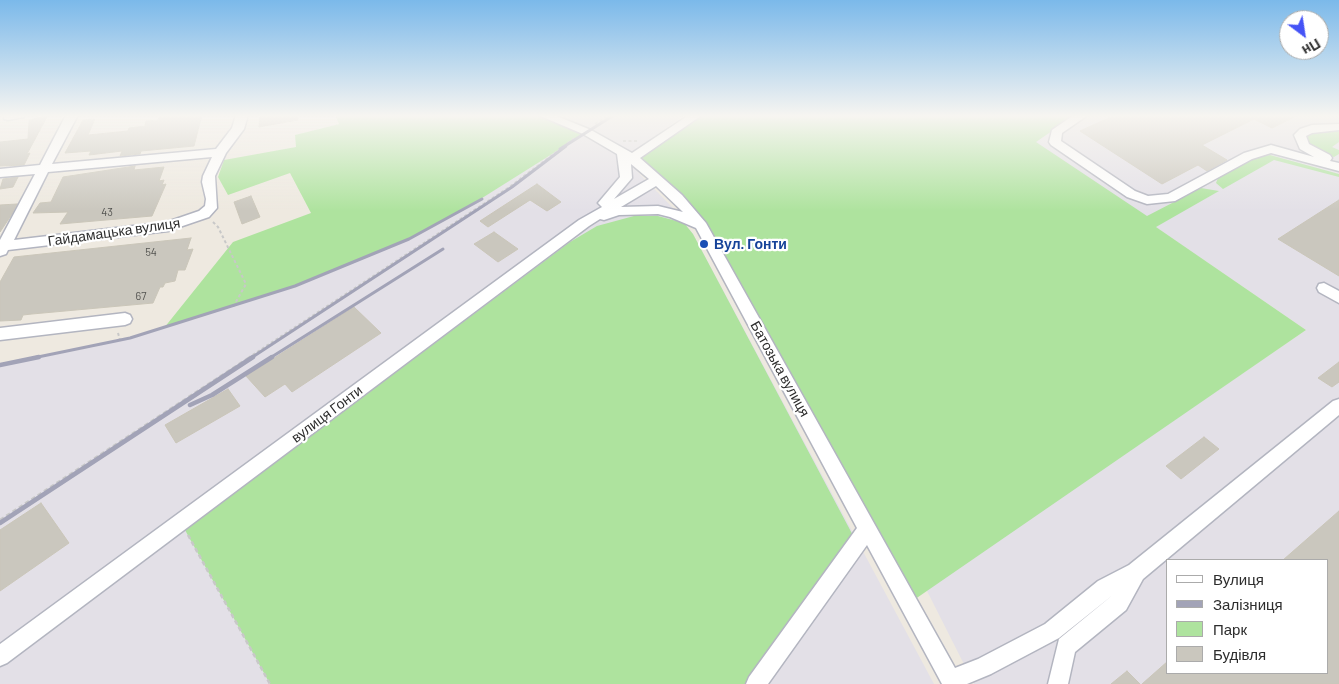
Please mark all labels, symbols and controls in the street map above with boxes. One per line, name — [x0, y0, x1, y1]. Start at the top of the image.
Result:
north arrow — [1279, 10, 1329, 60]
text: Пн — [1299, 35, 1324, 59]
house number: 43 — [101, 205, 113, 219]
street label: Гайдамацька вулиця — [47, 214, 181, 250]
place label: Вул. Гонти — [714, 236, 787, 252]
marker: Вул. Гонти — [698, 238, 710, 250]
house number: 54 — [145, 245, 157, 259]
house number: 67 — [136, 289, 146, 303]
street label: Батозька вулиця — [747, 318, 813, 420]
street label: вулиця Гонти — [288, 382, 366, 446]
legend — [1166, 559, 1329, 674]
text: Вулиця — [1213, 570, 1264, 588]
text: Залізниця — [1213, 595, 1283, 613]
text: Парк — [1213, 620, 1247, 638]
text: Будівля — [1213, 645, 1266, 663]

